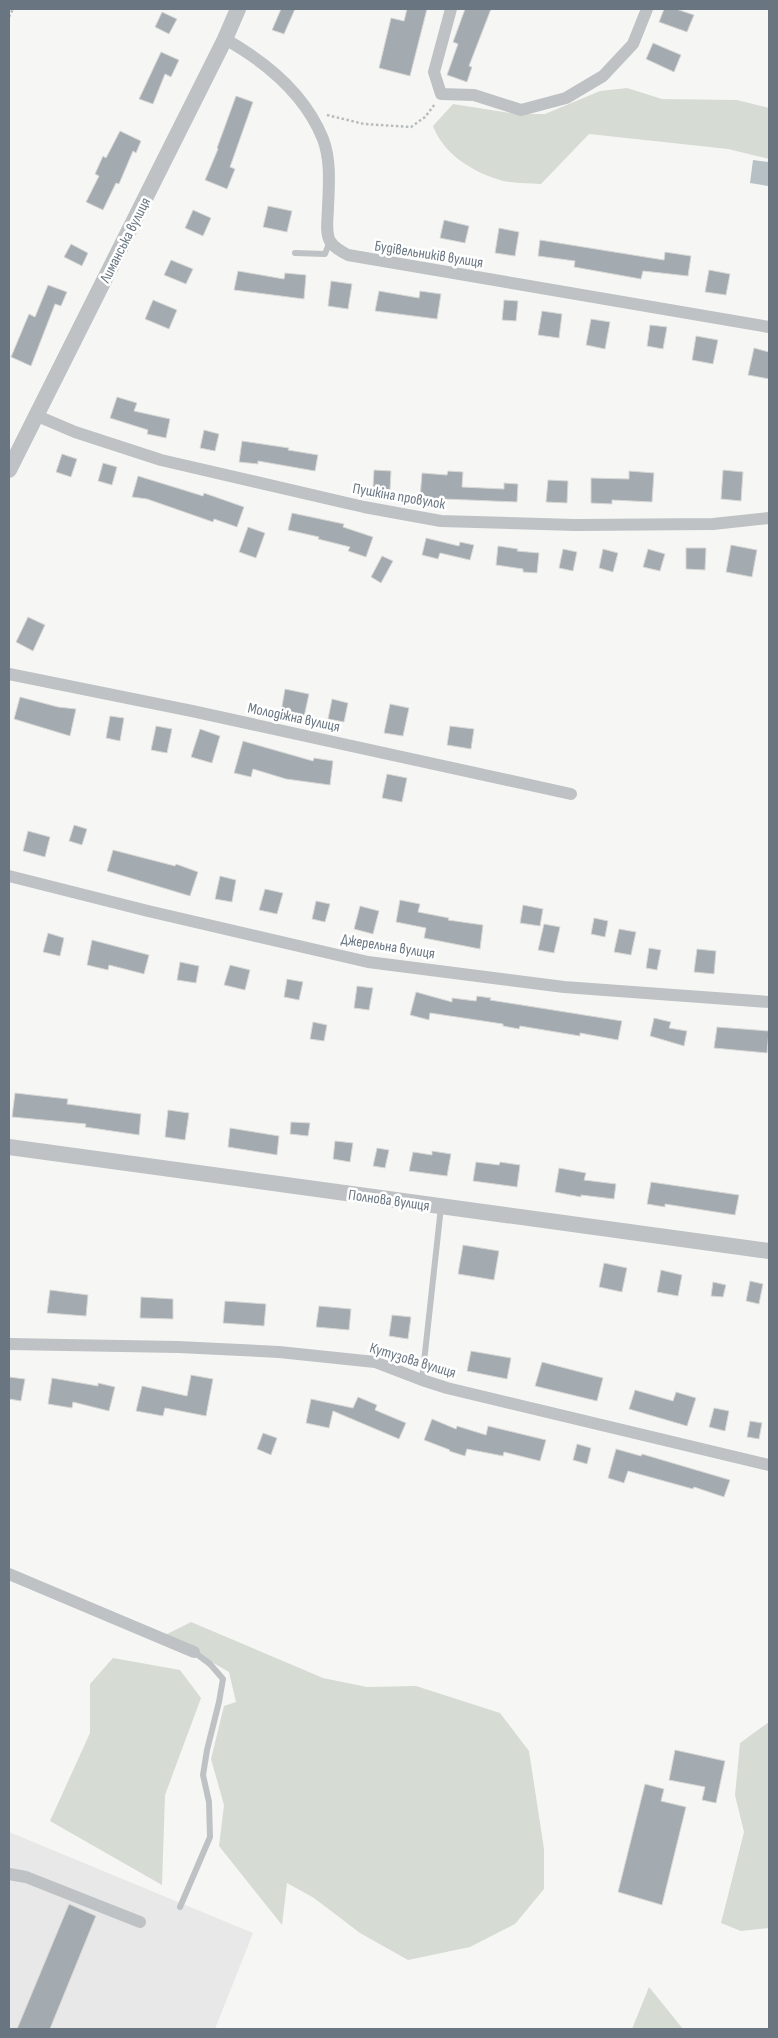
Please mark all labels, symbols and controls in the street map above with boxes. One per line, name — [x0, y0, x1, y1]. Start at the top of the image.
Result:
street label: Лиманська вулиця — [95, 194, 155, 287]
street label: Будівельників вулиця — [373, 237, 485, 272]
street label: Пушкіна провулок — [351, 479, 447, 514]
street label: Молодіжна вулиця — [246, 698, 342, 737]
street label: Джерельна вулиця — [340, 930, 436, 963]
street label: Полнова вулиця — [347, 1185, 431, 1216]
street label: Кутузова вулиця — [367, 1338, 458, 1383]

